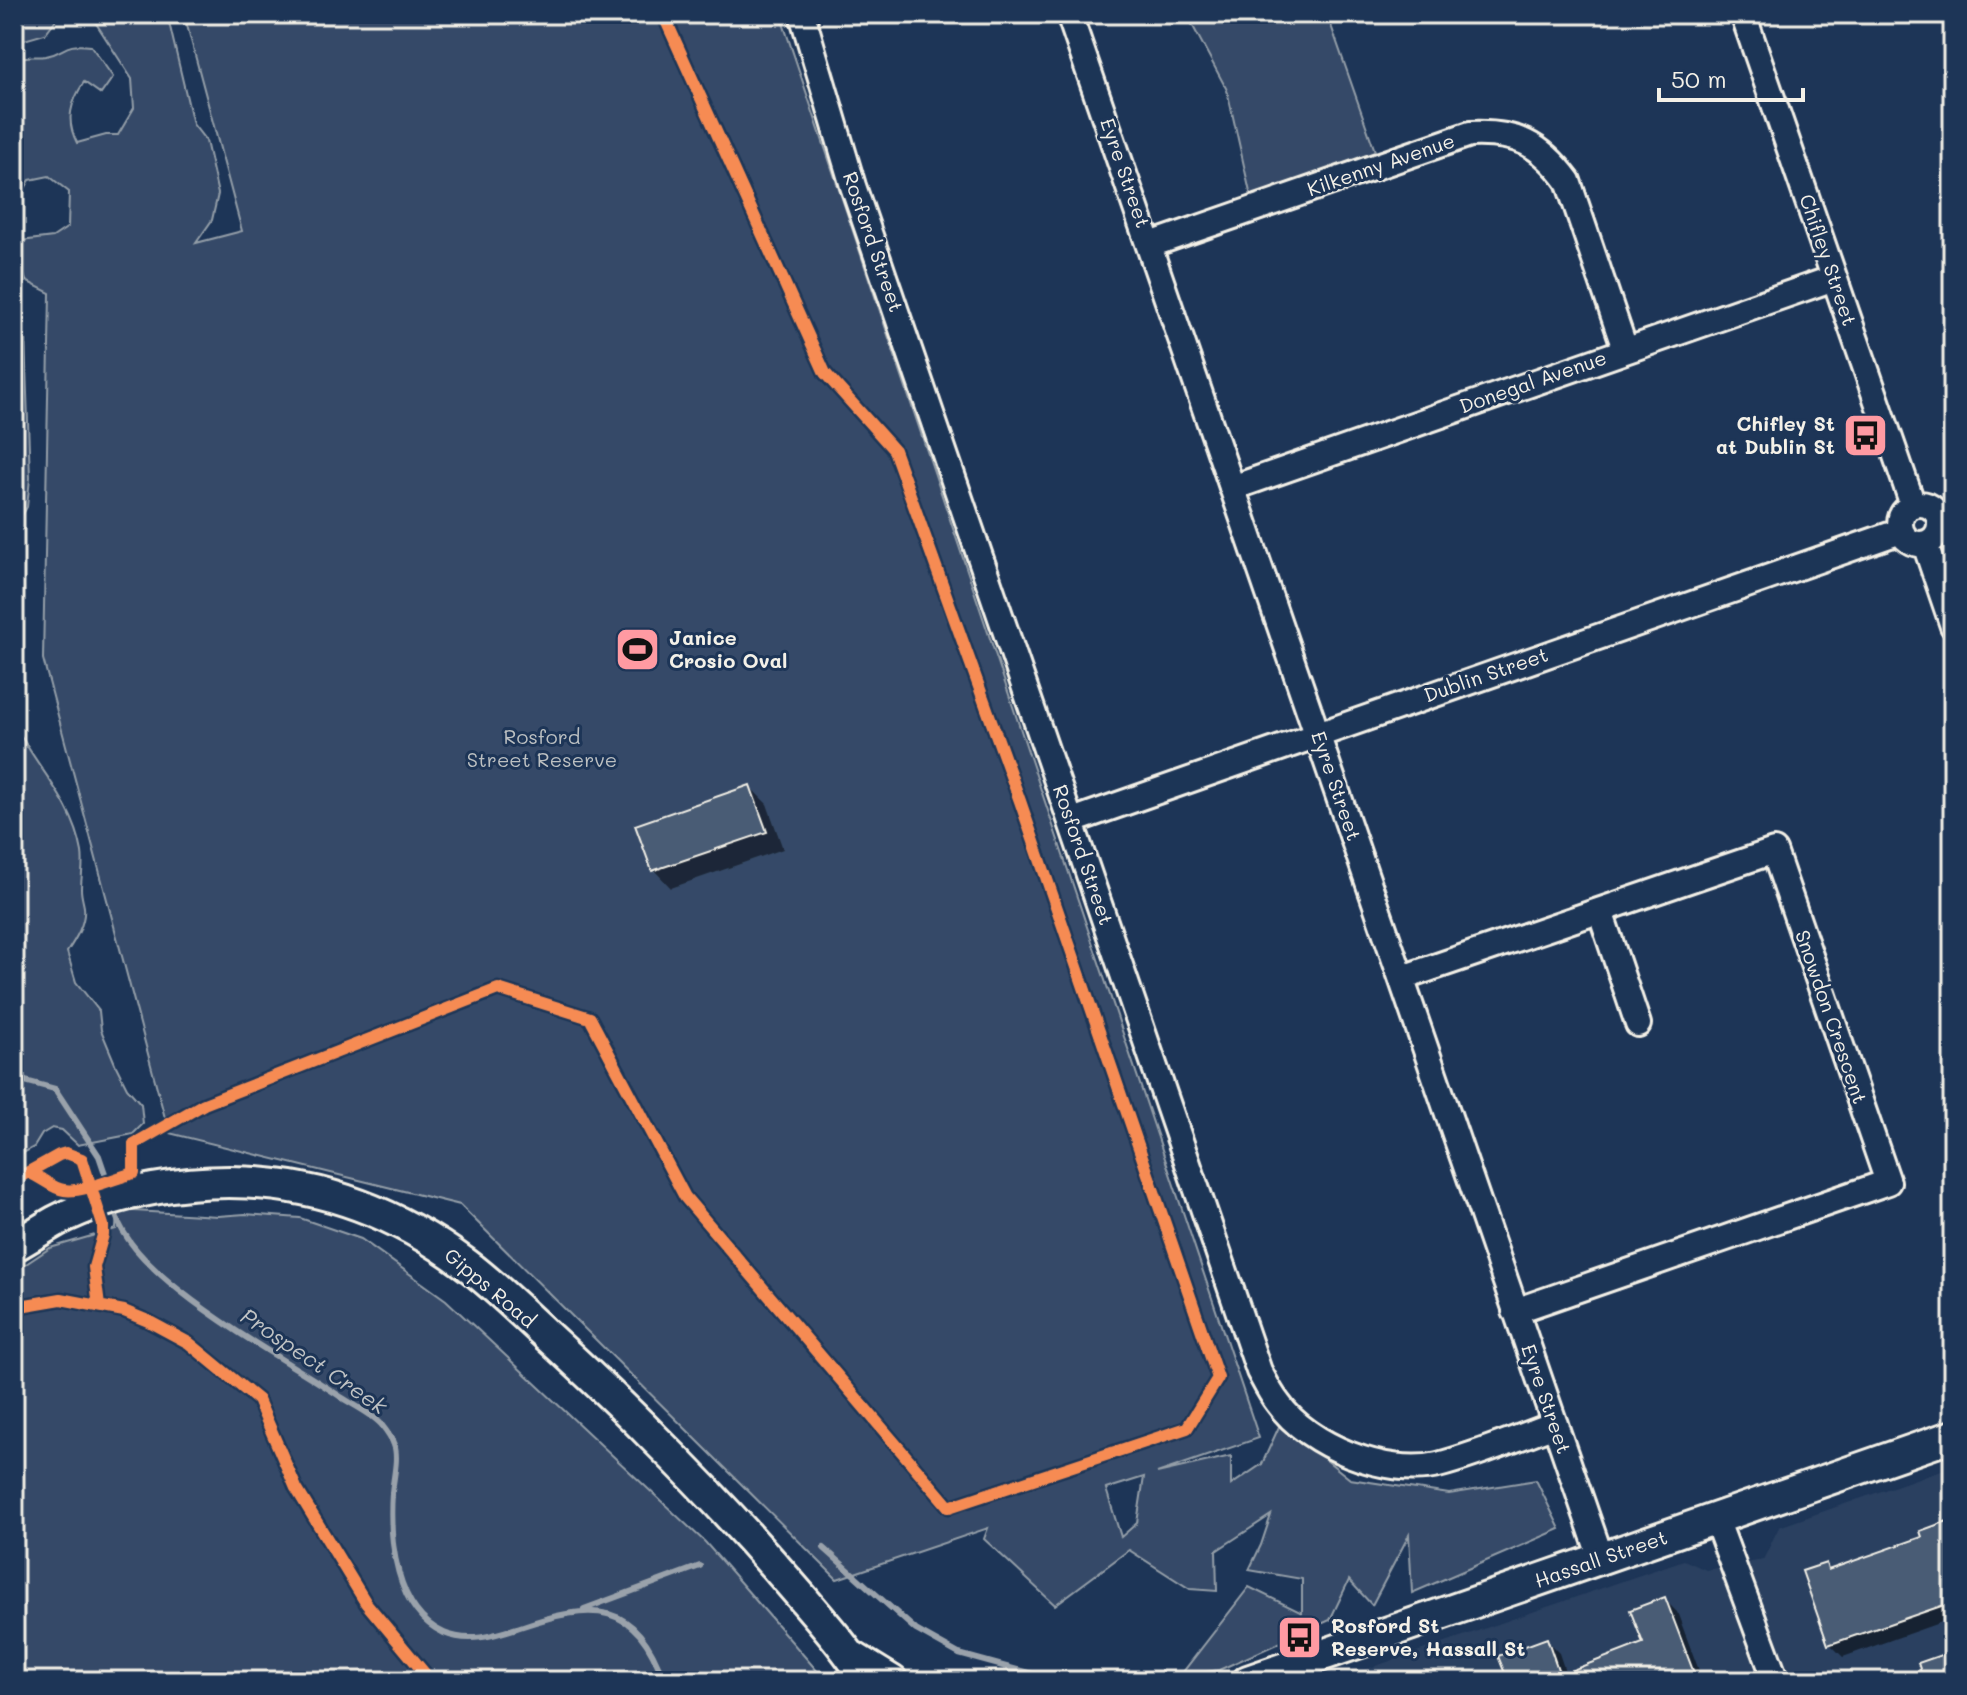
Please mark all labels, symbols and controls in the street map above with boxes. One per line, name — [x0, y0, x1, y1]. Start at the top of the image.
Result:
scale bar — [1659, 52, 1803, 102]
text: 50 m — [1671, 63, 1727, 94]
street label: Eyre Street — [1095, 114, 1157, 231]
street label: Kilkenny Avenue — [1303, 127, 1458, 201]
street label: Rosford Street — [838, 168, 910, 315]
street label: Chifley Street — [1794, 190, 1864, 329]
street label: Donegal Avenue — [1456, 344, 1610, 418]
place label: Chifley St at Dublin St — [1716, 410, 1835, 459]
bus stop icon: Chifley St at Dublin St — [1842, 412, 1890, 460]
place label: Janice Crosio Oval — [669, 624, 787, 673]
sports icon: Janice Crosio Oval — [614, 625, 662, 673]
street label: Dublin Street — [1420, 641, 1551, 707]
park label: Rosford Street Reserve — [467, 723, 617, 772]
street label: Eyre Street — [1306, 727, 1368, 844]
street label: Rosford Street — [1048, 781, 1120, 928]
street label: Snowdon Crescent — [1790, 926, 1874, 1107]
street label: Gipps Road — [440, 1241, 542, 1333]
water label: Prospect Creek — [235, 1301, 394, 1421]
street label: Eyre Street — [1516, 1340, 1578, 1457]
street label: Hassall Street — [1531, 1523, 1670, 1593]
place label: Rosford St Reserve, Hassall St — [1331, 1612, 1526, 1661]
bus stop icon: Rosford St Reserve, Hassall St — [1276, 1613, 1324, 1661]

